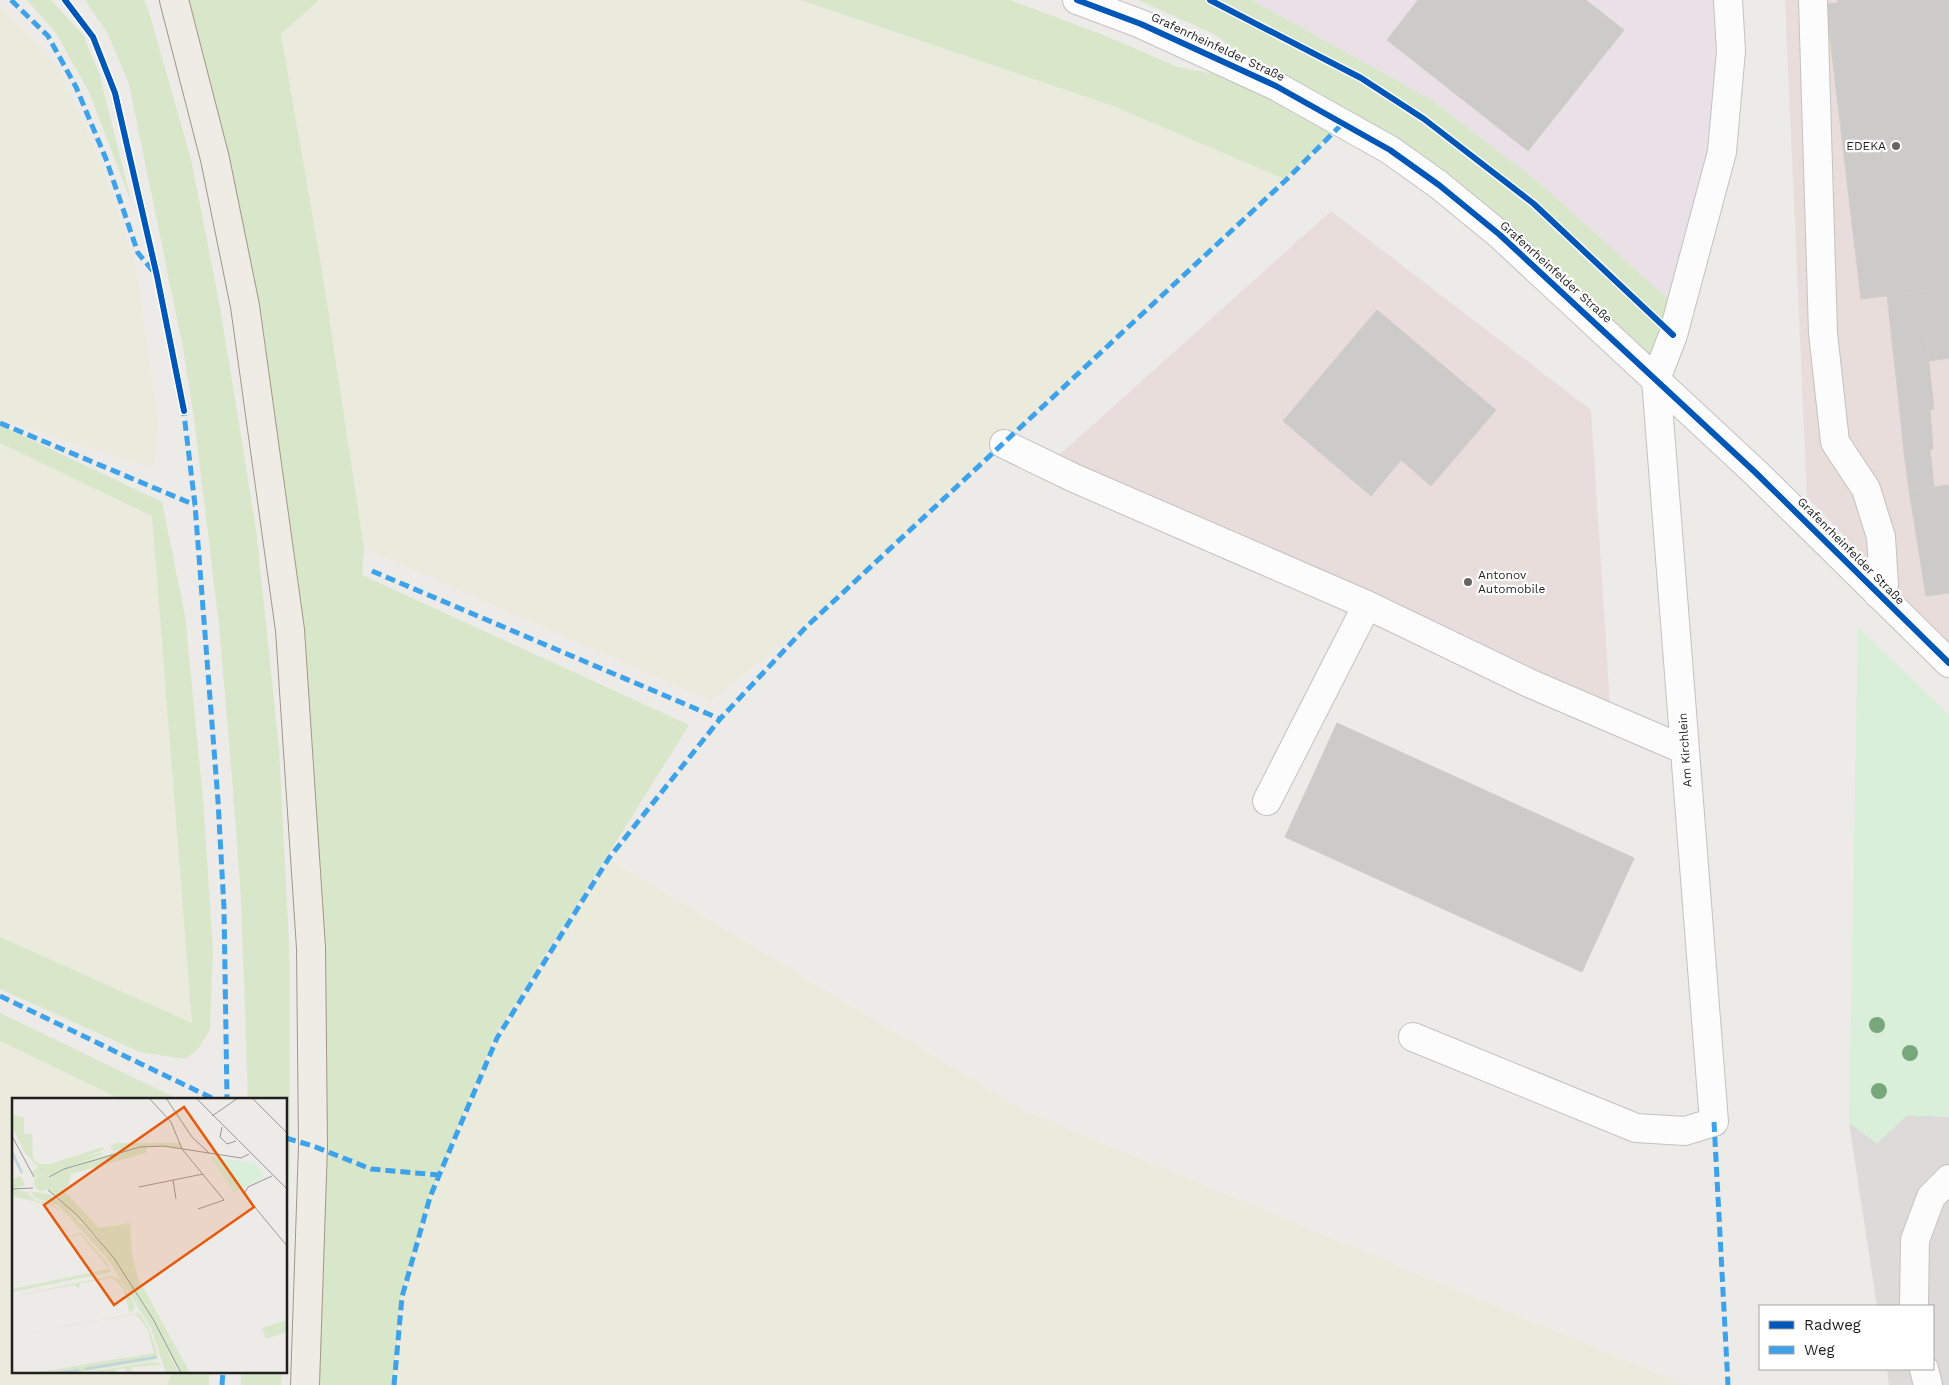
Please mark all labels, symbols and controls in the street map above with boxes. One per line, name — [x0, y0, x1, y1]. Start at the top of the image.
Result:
street label: Grafenrheinfelder Straße — [1149, 10, 1287, 84]
place label: EDEKA — [1846, 139, 1886, 153]
marker: EDEKA — [1890, 140, 1902, 152]
street label: Grafenrheinfelder Straße — [1497, 218, 1615, 326]
street label: Grafenrheinfelder Straße — [1795, 495, 1908, 608]
place label: Antonov Automobile — [1478, 568, 1545, 596]
marker: Antonov Automobile — [1462, 576, 1474, 588]
street label: Am Kirchlein — [1675, 712, 1695, 788]
inset map — [12, 1098, 288, 1372]
legend — [1759, 1305, 1934, 1370]
text: Radweg — [1804, 1316, 1861, 1334]
text: Weg — [1804, 1341, 1835, 1359]

